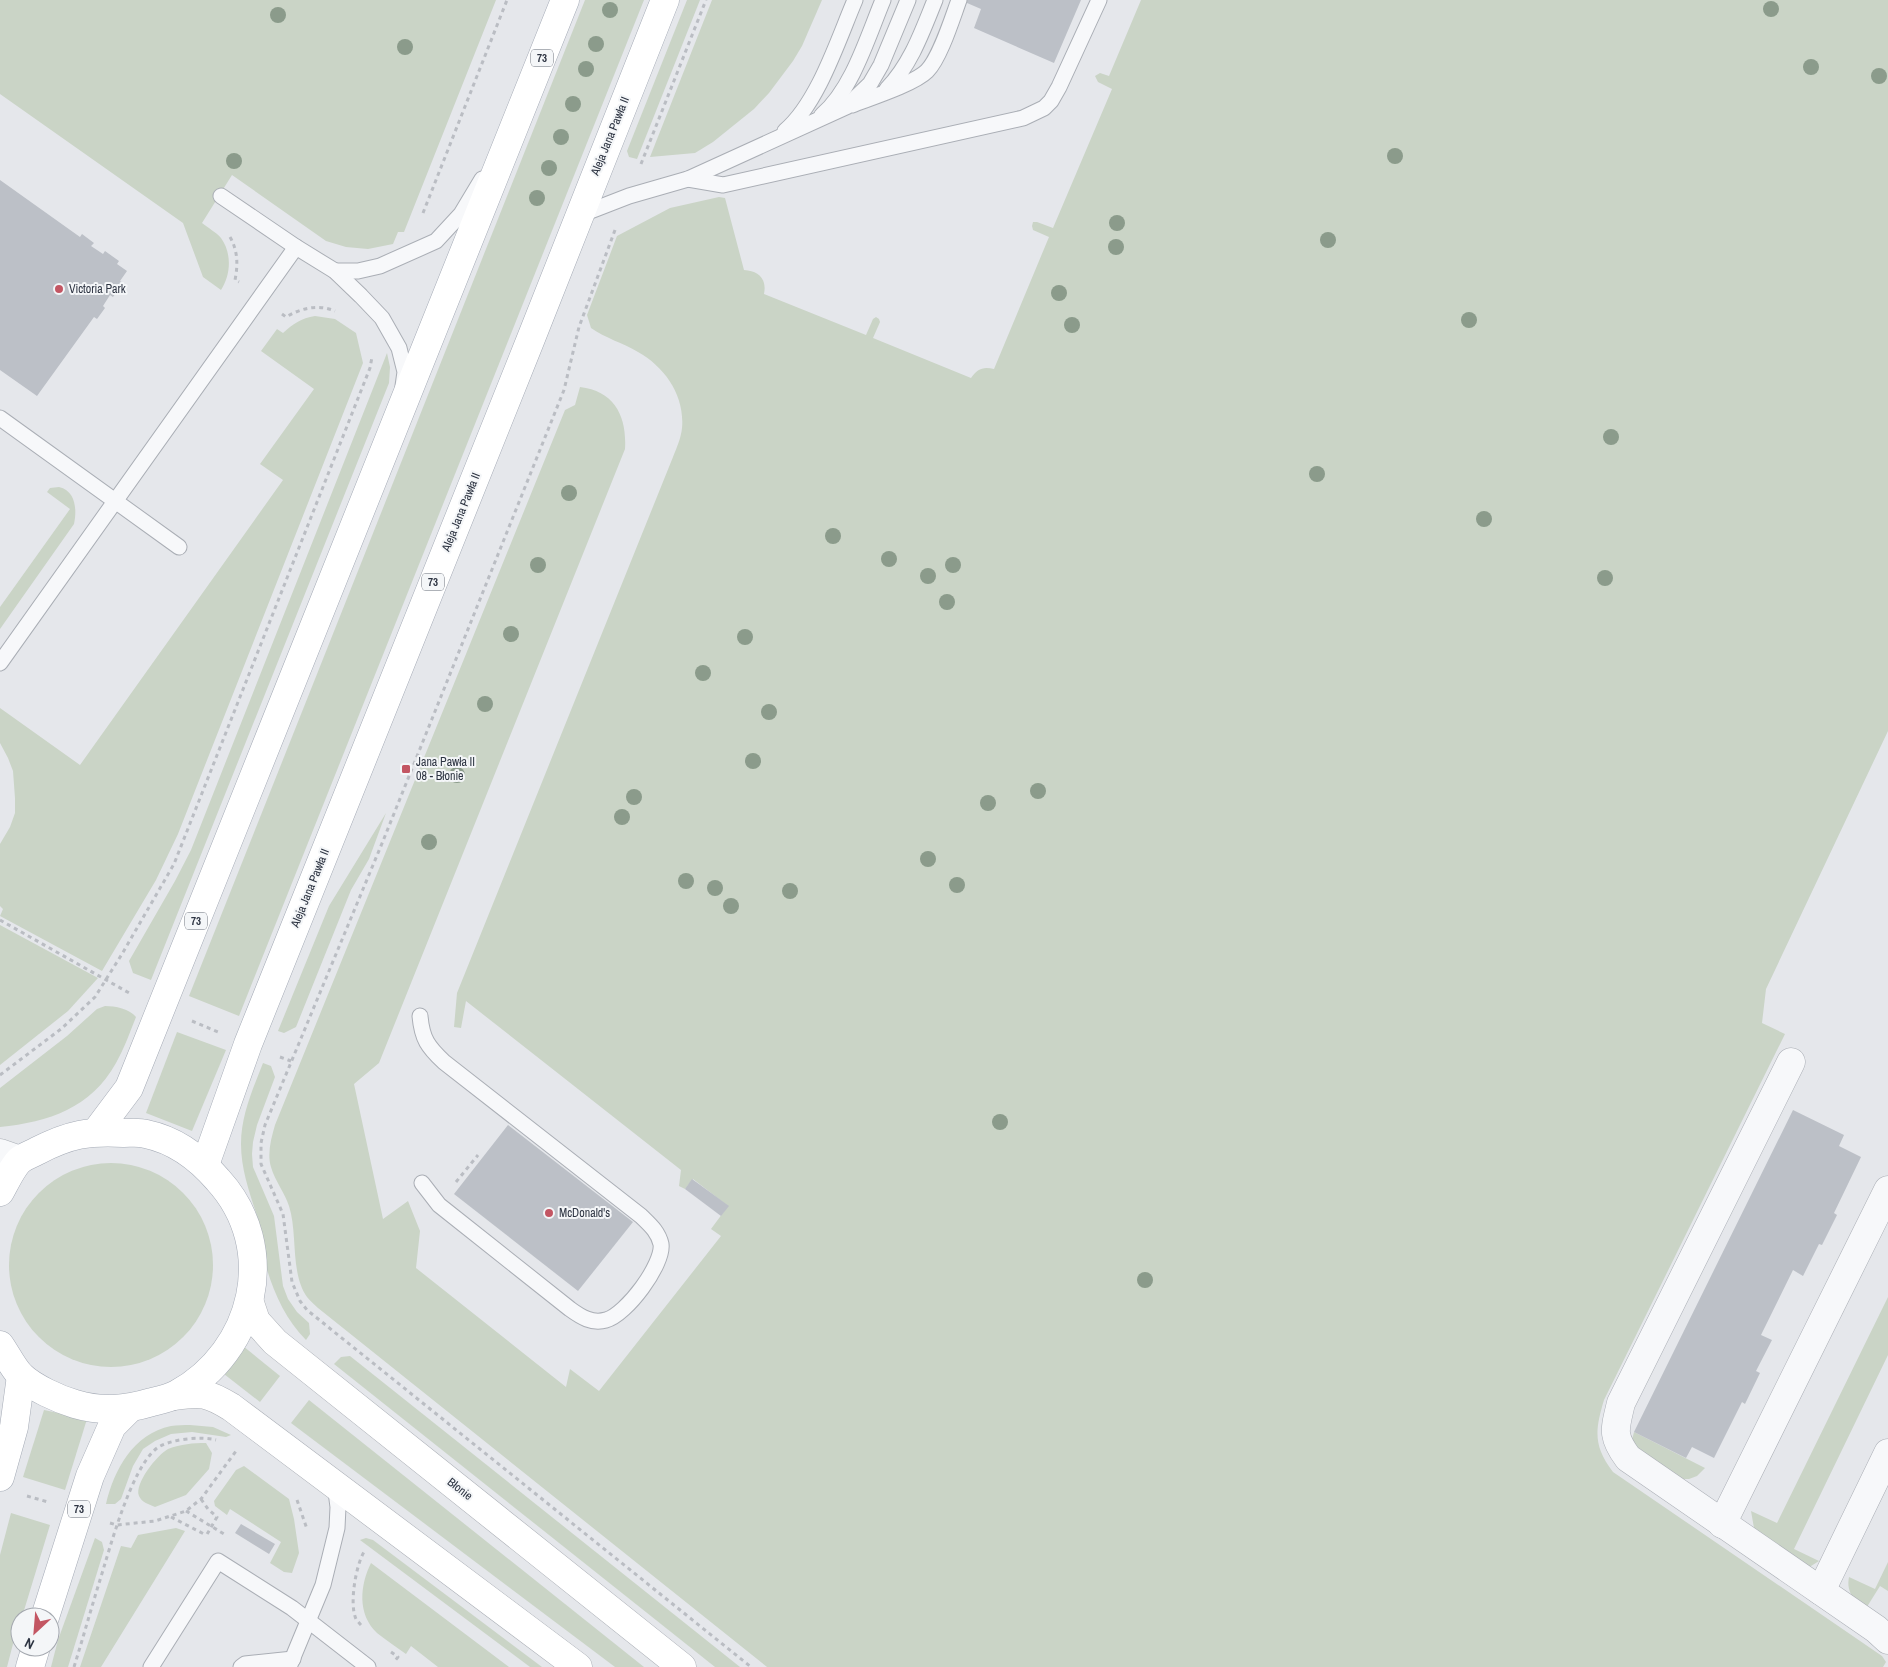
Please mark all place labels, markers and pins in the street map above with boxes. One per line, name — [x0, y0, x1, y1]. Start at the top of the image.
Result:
place label: Victoria Park — [69, 281, 126, 297]
marker: Victoria Park — [53, 283, 65, 295]
place label: Jana Pawła II 08 - Błonie — [416, 754, 475, 784]
marker: Jana Pawła II 08 - Błonie — [400, 763, 412, 775]
place label: McDonald's — [559, 1205, 610, 1221]
marker: McDonald's — [543, 1207, 555, 1219]

